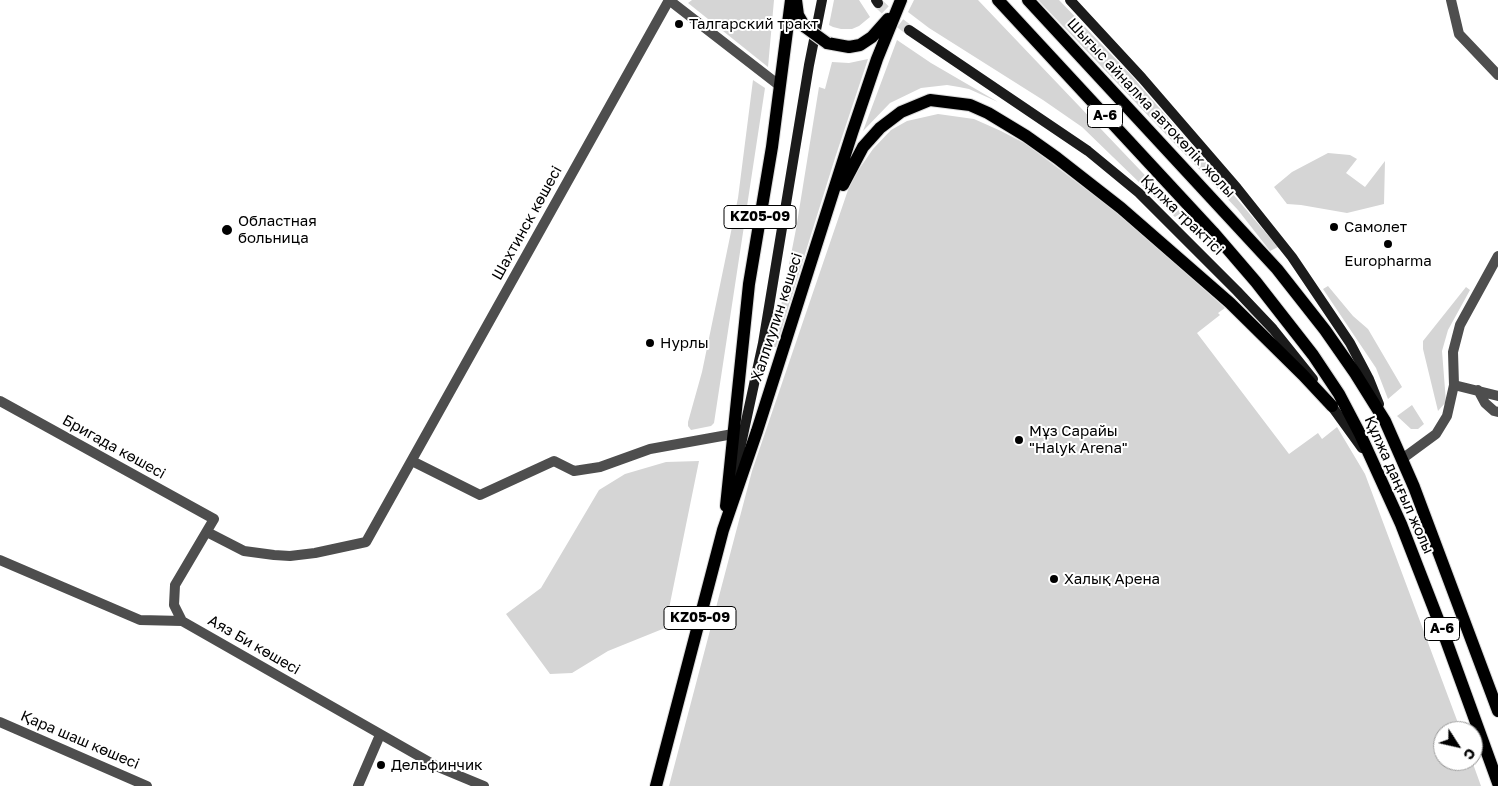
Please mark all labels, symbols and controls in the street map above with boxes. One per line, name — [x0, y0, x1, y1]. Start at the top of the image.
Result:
place label: Талгарский тракт — [689, 15, 818, 33]
street label: Шығыс айналма автокөлік жолы — [1063, 15, 1239, 201]
marker: Талгарский тракт — [673, 18, 685, 30]
road number: A-6 — [1088, 104, 1122, 128]
street label: Шахтинск көшесі — [488, 163, 566, 283]
street label: Құлжа трактісі — [1137, 171, 1227, 259]
road number: KZ05-09 — [724, 206, 796, 228]
place label: Областная больница — [238, 212, 317, 247]
place label: Самолет — [1344, 218, 1407, 236]
marker: Самолет — [1328, 221, 1340, 233]
marker: Областная больница — [220, 223, 234, 237]
marker: Europharma — [1382, 238, 1394, 250]
street label: Халлиулин көшесі — [748, 250, 806, 384]
place label: Europharma — [1344, 252, 1432, 270]
place label: Нурлы — [660, 334, 709, 352]
marker: Нурлы — [644, 337, 656, 349]
street label: Бригада көшесі — [59, 411, 169, 483]
street label: Құлжа даңғыл жолы — [1360, 413, 1438, 557]
place label: Мұз Сарайы "Halyk Arena" — [1029, 422, 1128, 457]
marker: Мұз Сарайы "Halyk Arena" — [1013, 434, 1025, 446]
place label: Халық Арена — [1064, 570, 1160, 588]
marker: Халық Арена — [1048, 573, 1060, 585]
road number: KZ05-09 — [664, 606, 736, 630]
street label: Аяз Би көшесі — [205, 611, 303, 679]
road number: A-6 — [1424, 618, 1460, 640]
street label: Қара шаш көшесі — [18, 707, 142, 773]
north arrow — [1433, 721, 1483, 771]
text: С — [1460, 745, 1480, 763]
place label: Дельфинчик — [391, 756, 483, 774]
marker: Дельфинчик — [375, 759, 387, 771]

